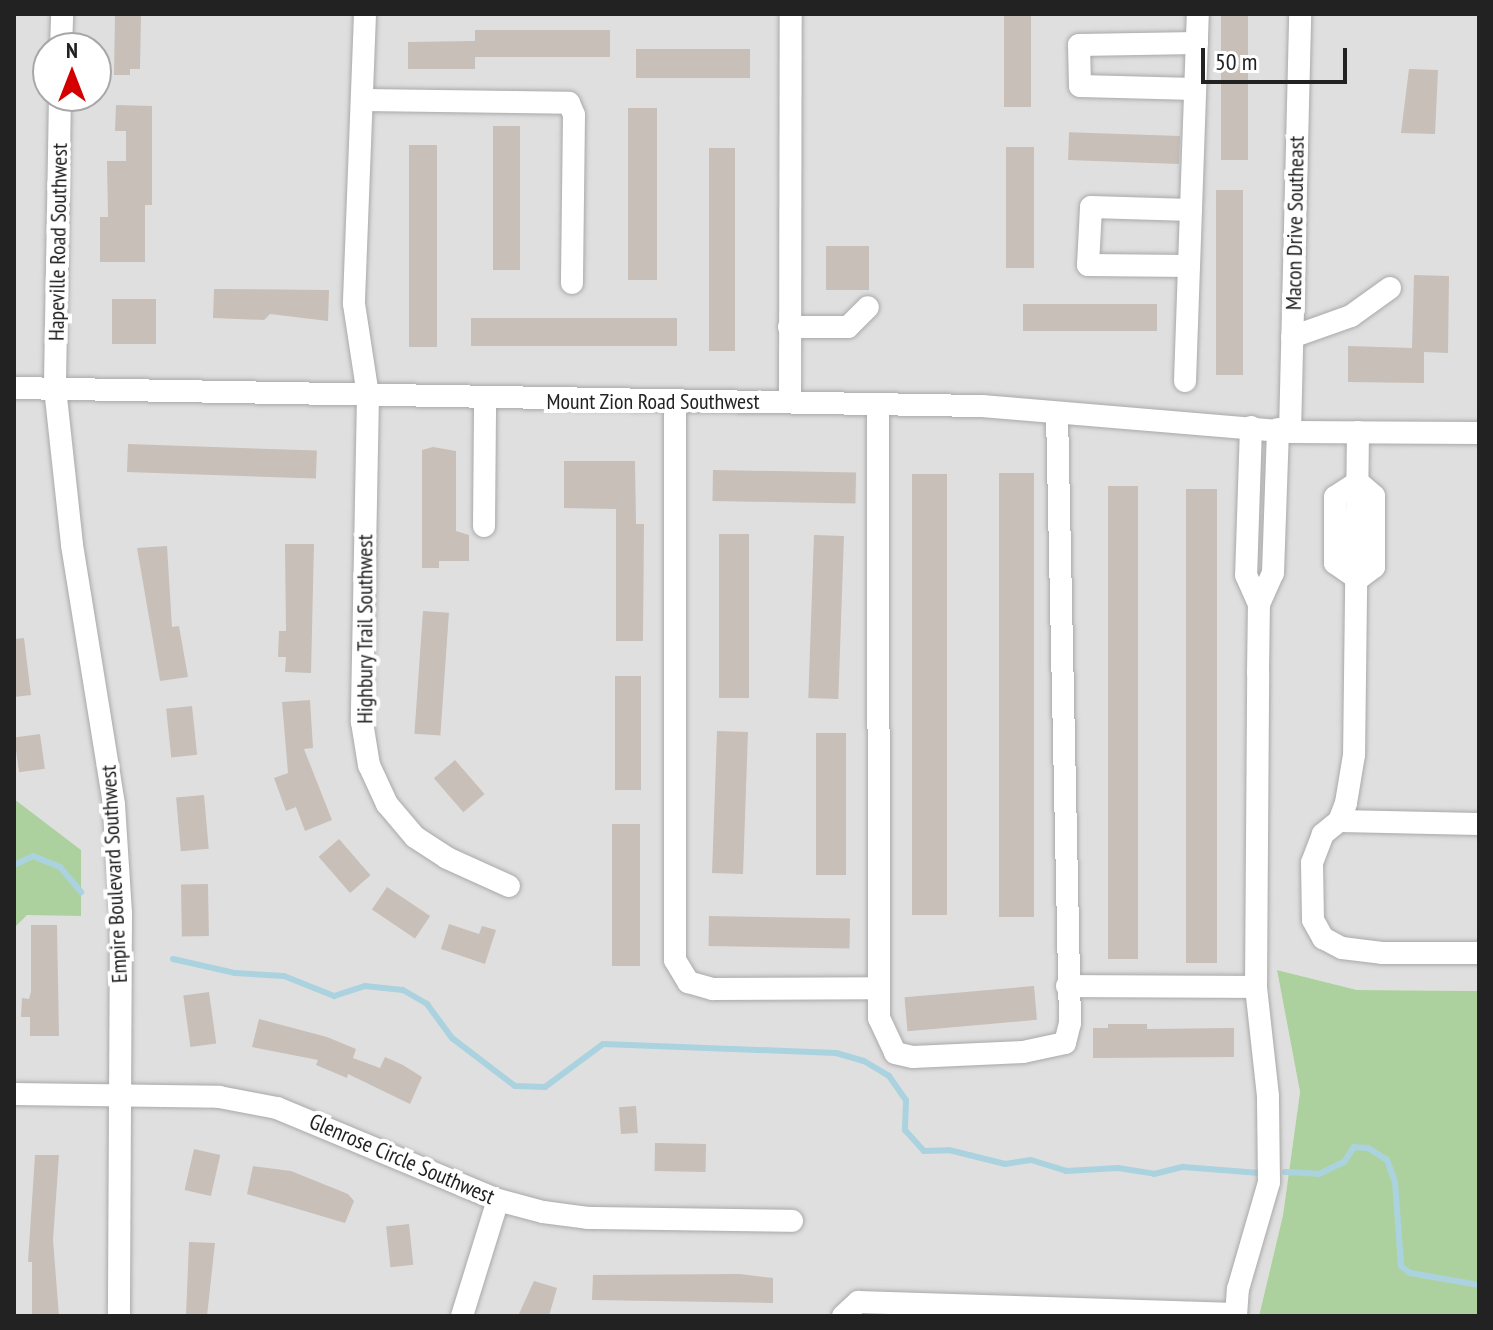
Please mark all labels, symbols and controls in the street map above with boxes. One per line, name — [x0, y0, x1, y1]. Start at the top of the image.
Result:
north arrow — [32, 32, 112, 112]
scale bar — [1205, 32, 1351, 82]
text: N — [66, 36, 78, 64]
text: 50 m — [1215, 46, 1257, 77]
street label: Macon Drive Southeast — [1280, 136, 1310, 310]
street label: Hapeville Road Southwest — [43, 143, 73, 341]
street label: Mount Zion Road Southwest — [546, 389, 760, 415]
street label: Highbury Trail Southwest — [352, 534, 378, 724]
street label: Empire Boulevard Southwest — [95, 764, 133, 984]
street label: Glenrose Circle Southwest — [305, 1108, 499, 1210]

